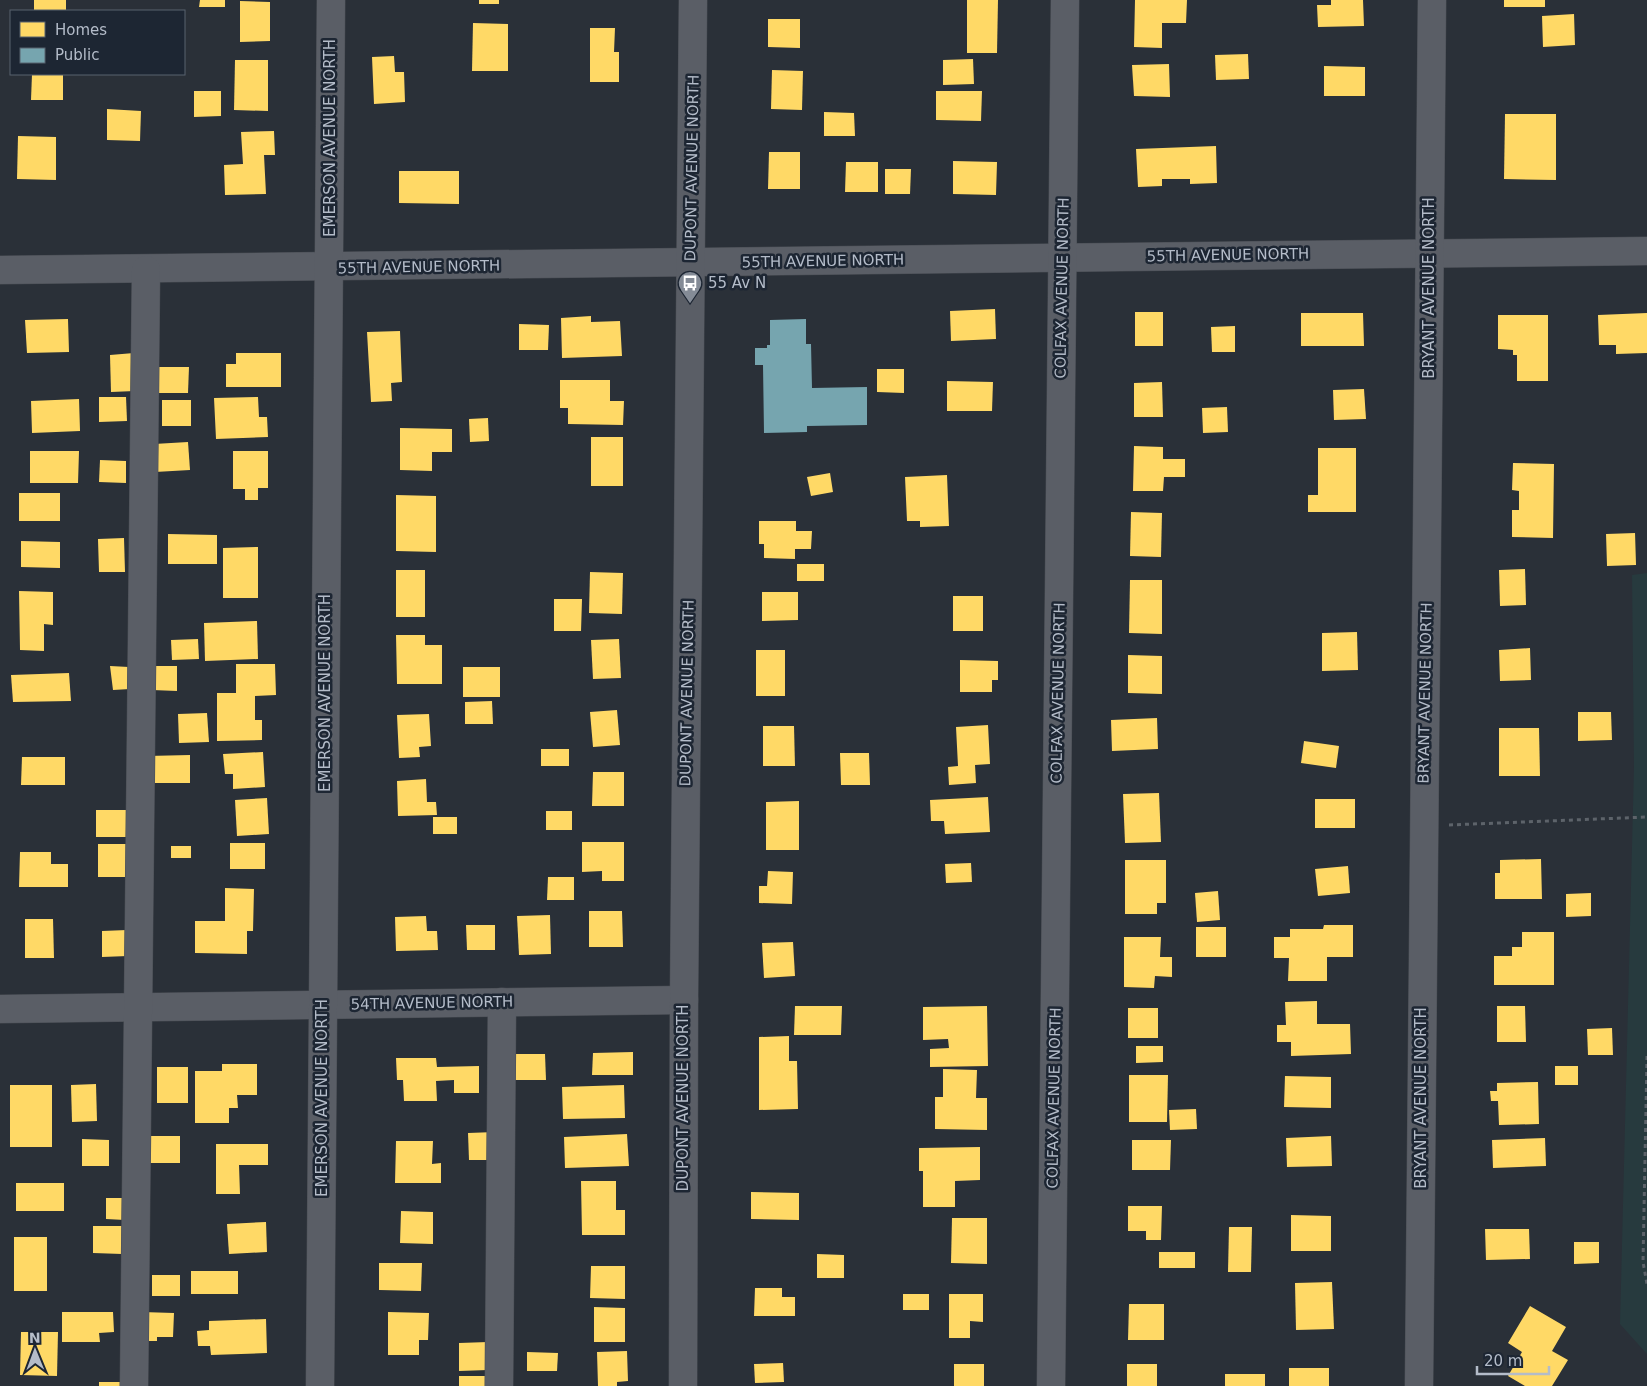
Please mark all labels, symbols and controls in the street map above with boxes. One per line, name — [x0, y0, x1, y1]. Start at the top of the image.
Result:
legend — [10, 10, 185, 75]
text: Homes — [55, 21, 107, 39]
street label: EMERSON AVENUE NORTH — [321, 39, 339, 237]
text: Public — [55, 46, 99, 64]
street label: DUPONT AVENUE NORTH — [681, 74, 703, 262]
street label: COLFAX AVENUE NORTH — [1051, 197, 1073, 379]
street label: BRYANT AVENUE NORTH — [1420, 197, 1438, 379]
street label: 55TH AVENUE NORTH — [1147, 245, 1309, 265]
street label: 55TH AVENUE NORTH — [742, 251, 904, 271]
street label: 55TH AVENUE NORTH — [338, 257, 500, 277]
bus stop icon: 55 Av N — [677, 270, 703, 304]
place label: 55 Av N — [708, 274, 766, 292]
street label: EMERSON AVENUE NORTH — [316, 594, 334, 792]
street label: DUPONT AVENUE NORTH — [676, 599, 698, 787]
street label: COLFAX AVENUE NORTH — [1047, 602, 1069, 784]
street label: BRYANT AVENUE NORTH — [1414, 602, 1436, 784]
street label: 54TH AVENUE NORTH — [351, 993, 513, 1013]
street label: EMERSON AVENUE NORTH — [313, 999, 331, 1197]
street label: DUPONT AVENUE NORTH — [674, 1005, 692, 1191]
street label: COLFAX AVENUE NORTH — [1043, 1007, 1065, 1189]
street label: BRYANT AVENUE NORTH — [1412, 1007, 1430, 1189]
north arrow — [10, 1326, 60, 1376]
text: N — [29, 1330, 41, 1346]
scale bar — [1477, 1344, 1550, 1376]
text: 20 m — [1484, 1352, 1522, 1370]

